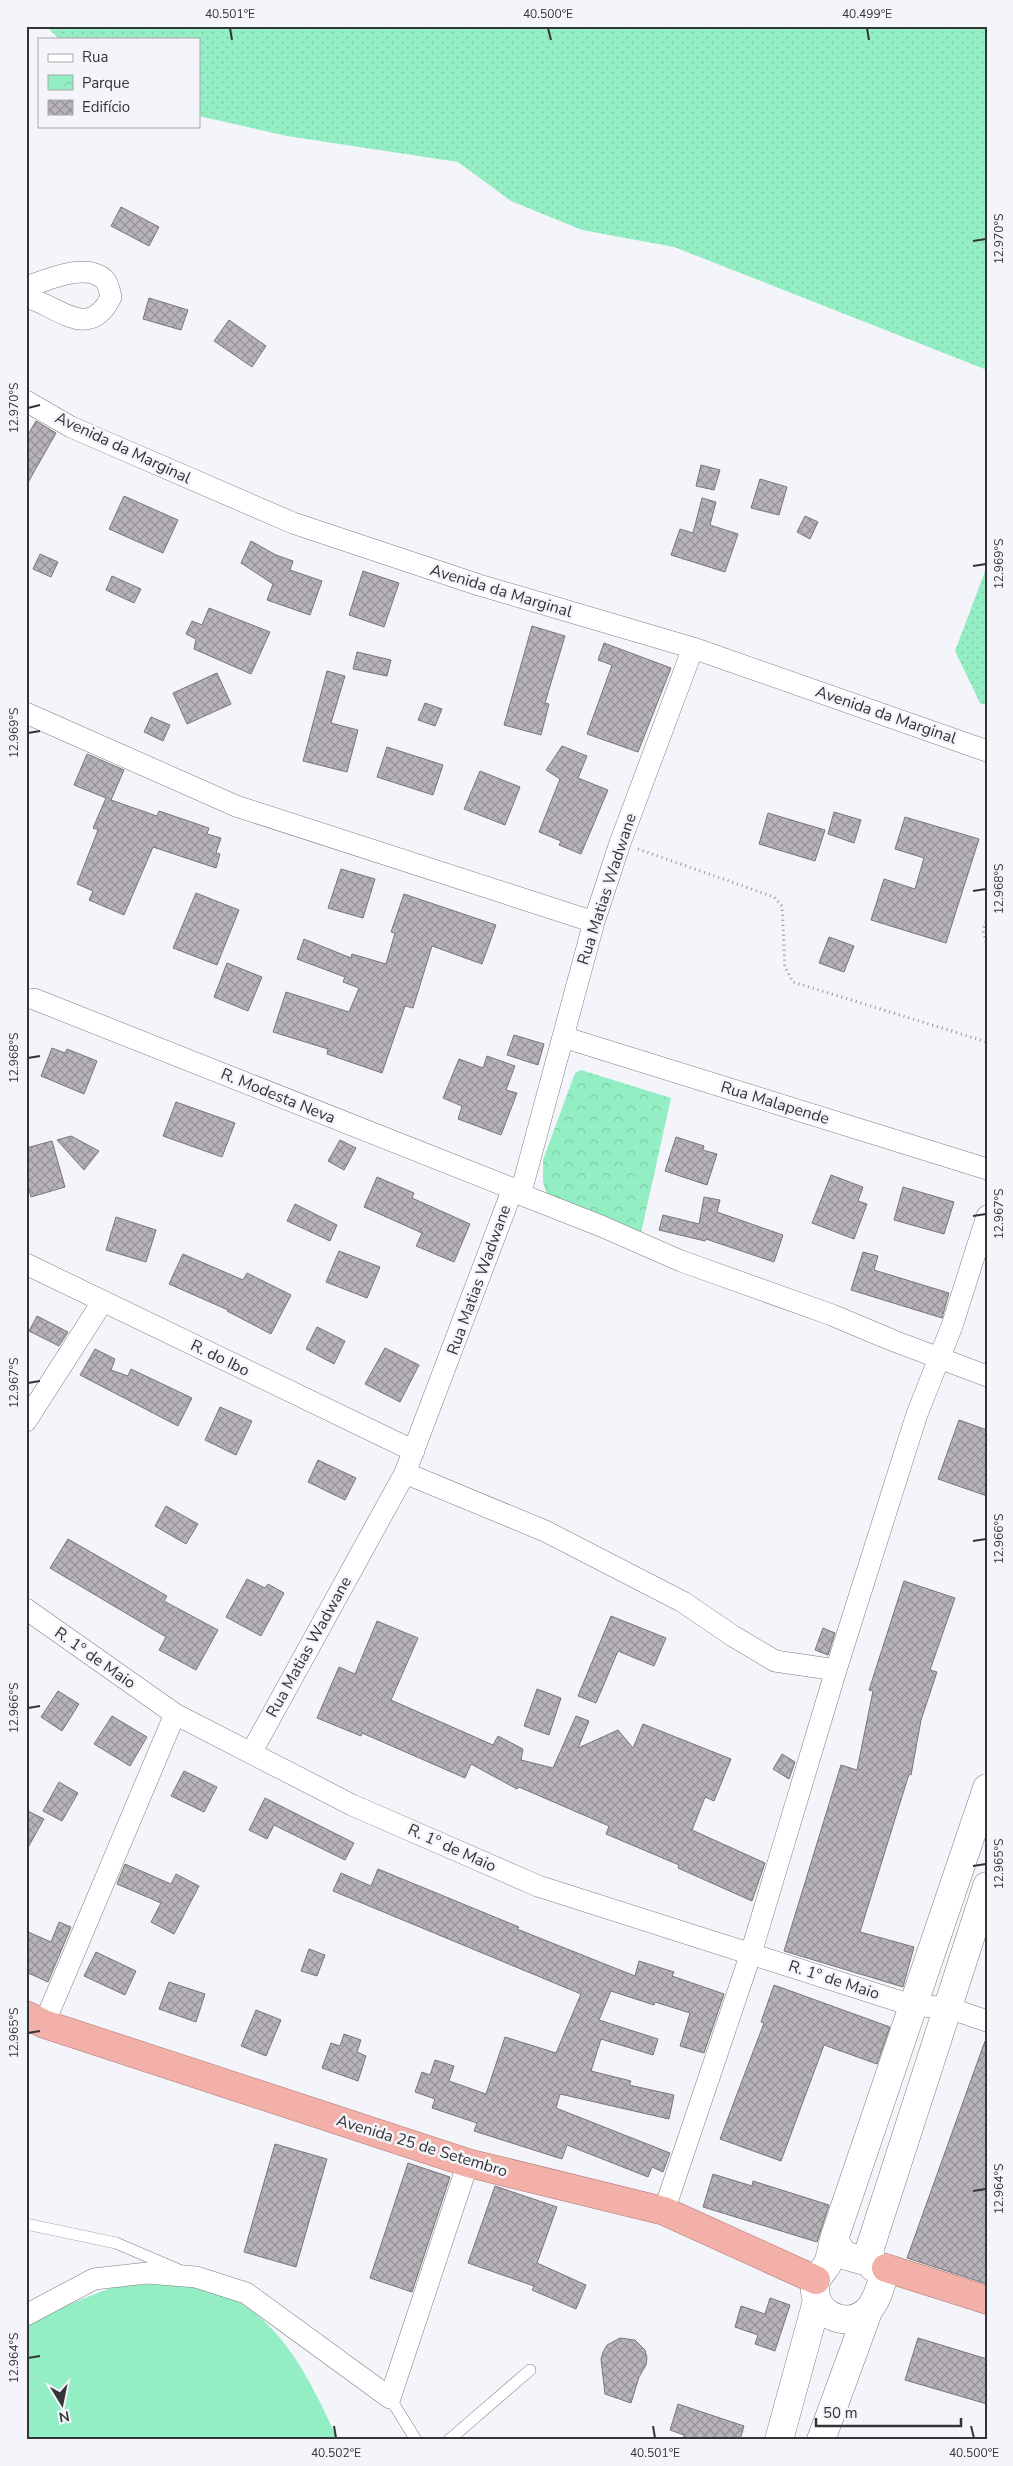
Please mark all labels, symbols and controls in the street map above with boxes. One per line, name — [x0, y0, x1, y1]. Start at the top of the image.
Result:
text: 40.501°E — [205, 6, 255, 22]
text: 40.500°E — [523, 6, 573, 22]
text: 40.499°E — [842, 6, 892, 22]
legend — [38, 38, 200, 128]
text: Rua — [82, 47, 108, 67]
text: Parque — [82, 73, 130, 93]
text: Edifício — [82, 97, 130, 117]
text: 12.970°S — [991, 214, 1007, 264]
text: 12.970°S — [6, 383, 22, 433]
street label: Avenida da Marginal — [51, 407, 195, 489]
text: 12.969°S — [991, 539, 1007, 589]
street label: Avenida da Marginal — [427, 559, 575, 623]
street label: Avenida da Marginal — [813, 681, 960, 750]
text: 12.969°S — [6, 708, 22, 758]
street label: Rua Matias Wadwane — [572, 811, 642, 967]
text: 12.968°S — [991, 864, 1007, 914]
text: 12.968°S — [6, 1033, 22, 1083]
street label: R. Modesta Neva — [218, 1063, 338, 1129]
street label: Rua Malapende — [718, 1076, 832, 1130]
text: 12.967°S — [991, 1189, 1007, 1239]
street label: Rua Matias Wadwane — [442, 1202, 516, 1358]
street label: R. do Ibo — [187, 1334, 253, 1382]
text: 12.967°S — [6, 1358, 22, 1408]
text: 12.966°S — [991, 1514, 1007, 1564]
street label: Rua Matias Wadwane — [261, 1573, 357, 1721]
street label: R. 1º de Maio — [50, 1622, 140, 1694]
text: 12.966°S — [6, 1683, 22, 1733]
street label: R. 1º de Maio — [404, 1819, 500, 1877]
text: 12.965°S — [991, 1839, 1007, 1889]
street label: R. 1º de Maio — [786, 1955, 882, 2005]
text: 12.965°S — [6, 2008, 22, 2058]
street label: Avenida 25 de Setembro — [334, 2109, 510, 2183]
text: 12.964°S — [991, 2164, 1007, 2214]
text: 12.964°S — [6, 2333, 22, 2383]
north arrow — [38, 2378, 88, 2428]
scale bar — [816, 2396, 960, 2428]
text: 50 m — [823, 2403, 858, 2423]
text: N — [57, 2406, 71, 2427]
text: 40.502°E — [311, 2445, 361, 2461]
text: 40.501°E — [630, 2445, 680, 2461]
text: 40.500°E — [949, 2445, 999, 2461]

